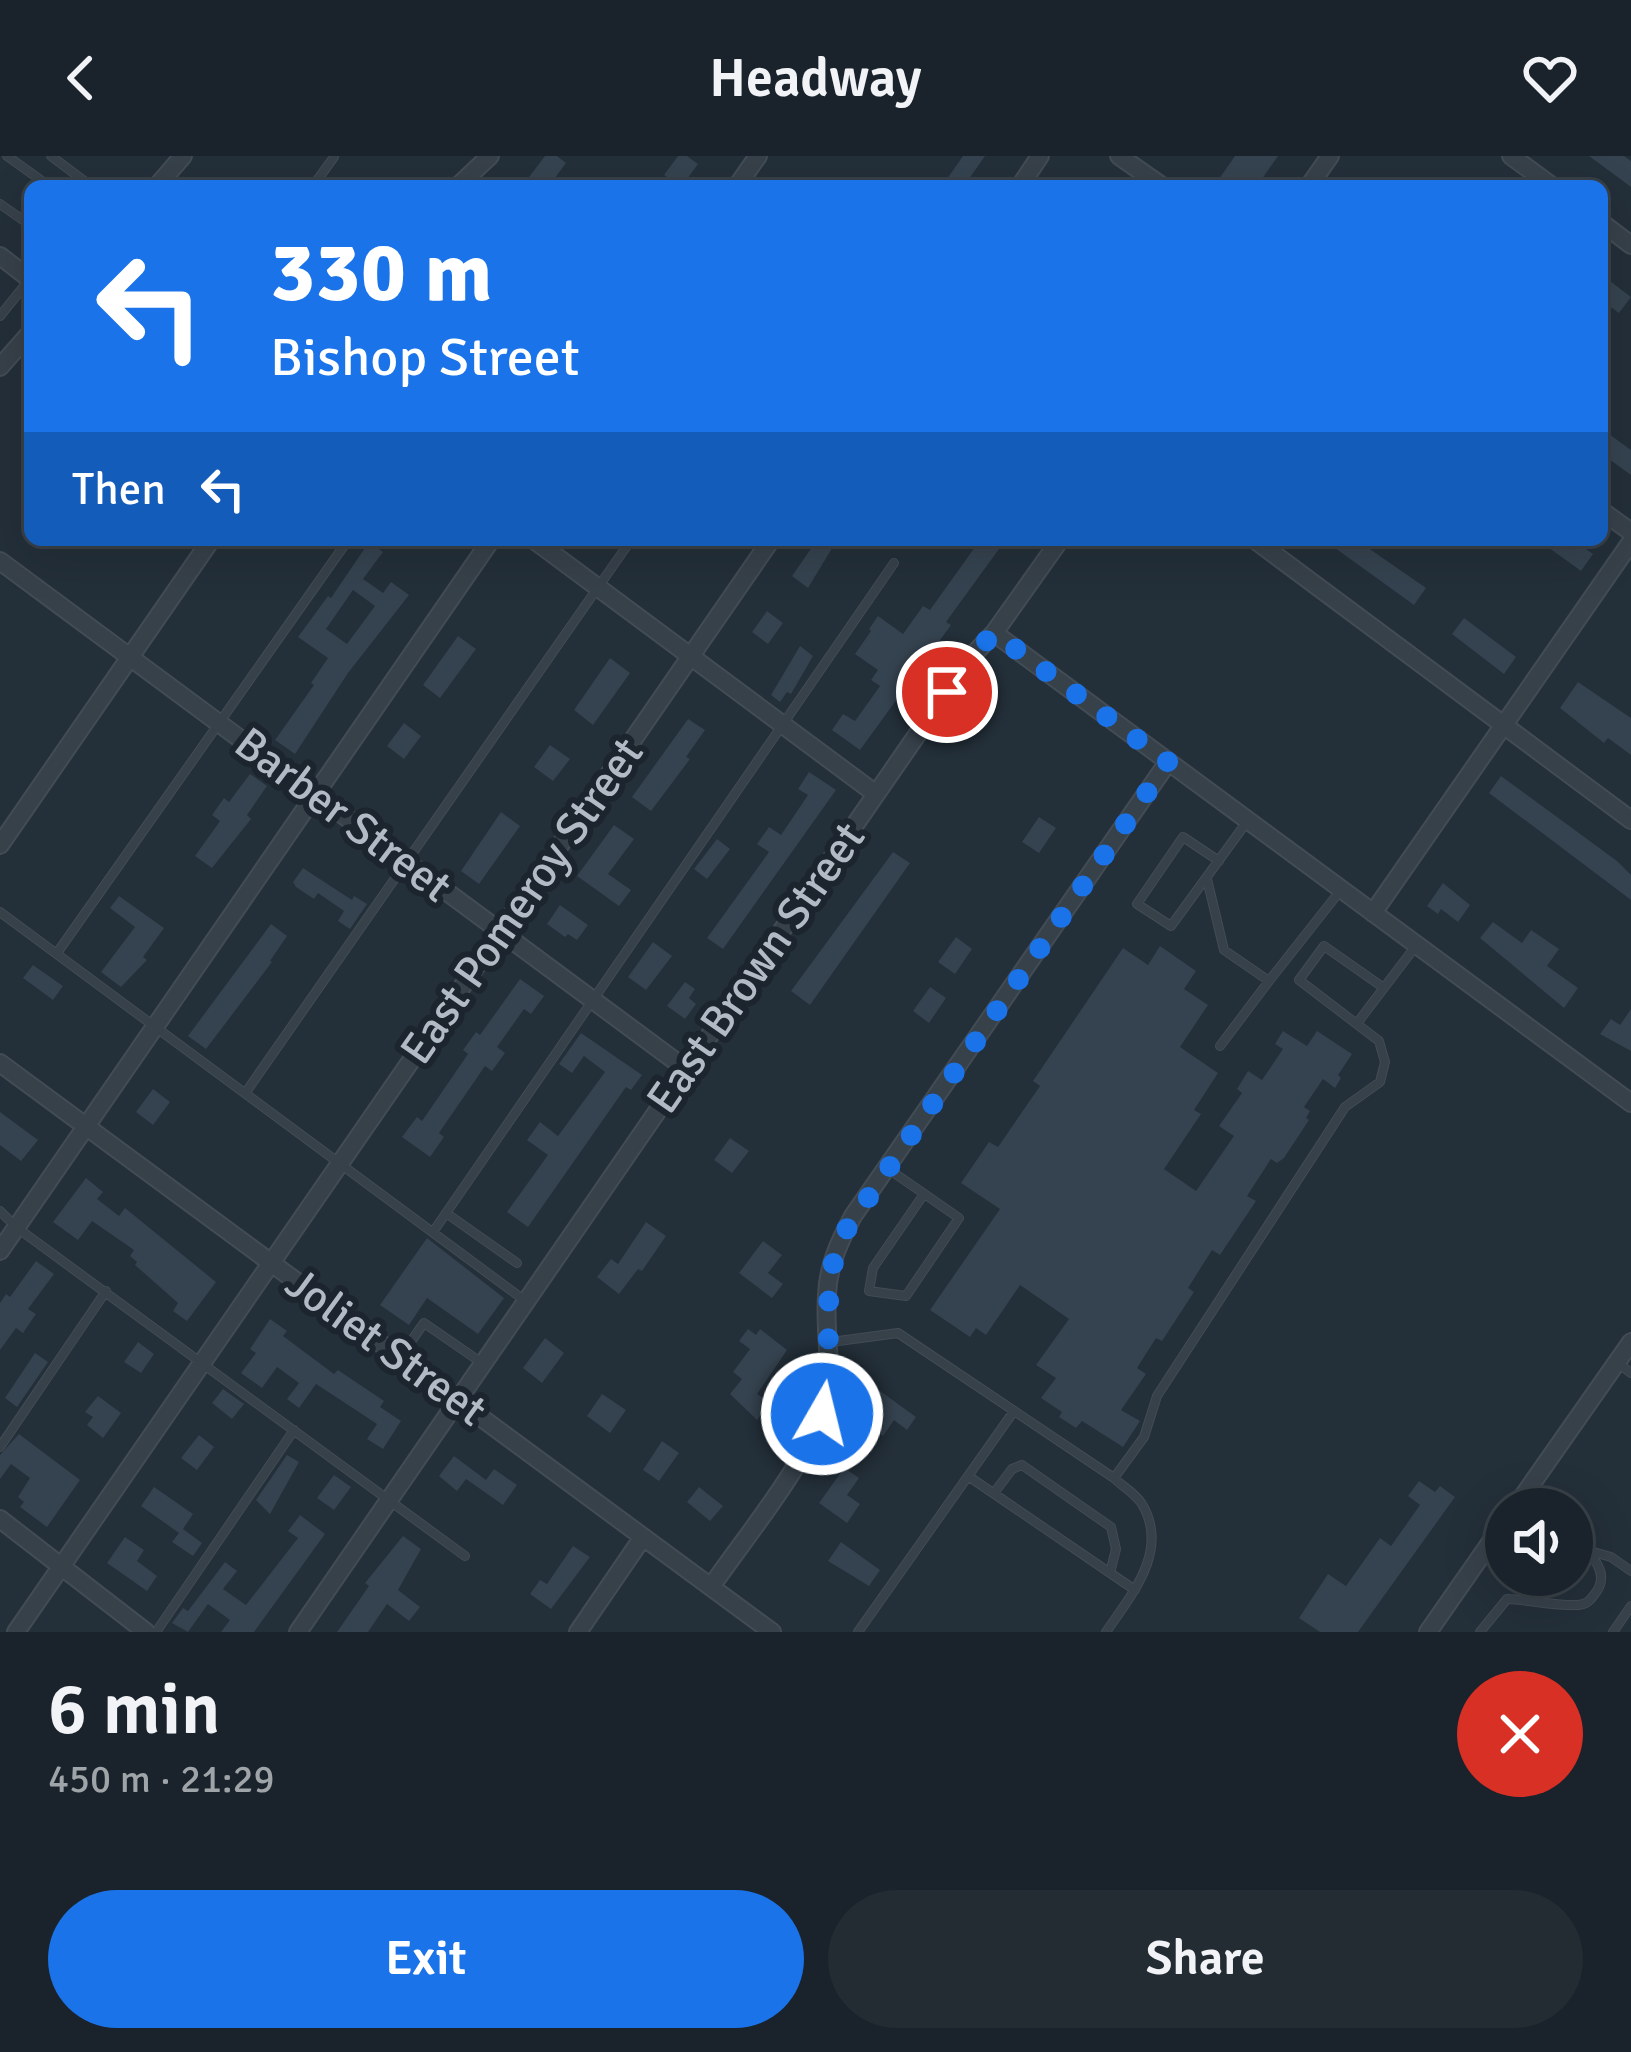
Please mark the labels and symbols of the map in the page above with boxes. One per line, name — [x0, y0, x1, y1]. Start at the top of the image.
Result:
pin — [896, 641, 998, 743]
street label: Barber Street — [224, 716, 462, 914]
street label: East Pomeroy Street — [389, 727, 655, 1075]
street label: East Brown Street — [635, 812, 877, 1124]
street label: Joliet Street — [275, 1256, 497, 1438]
position arrow — [759, 1351, 885, 1477]

